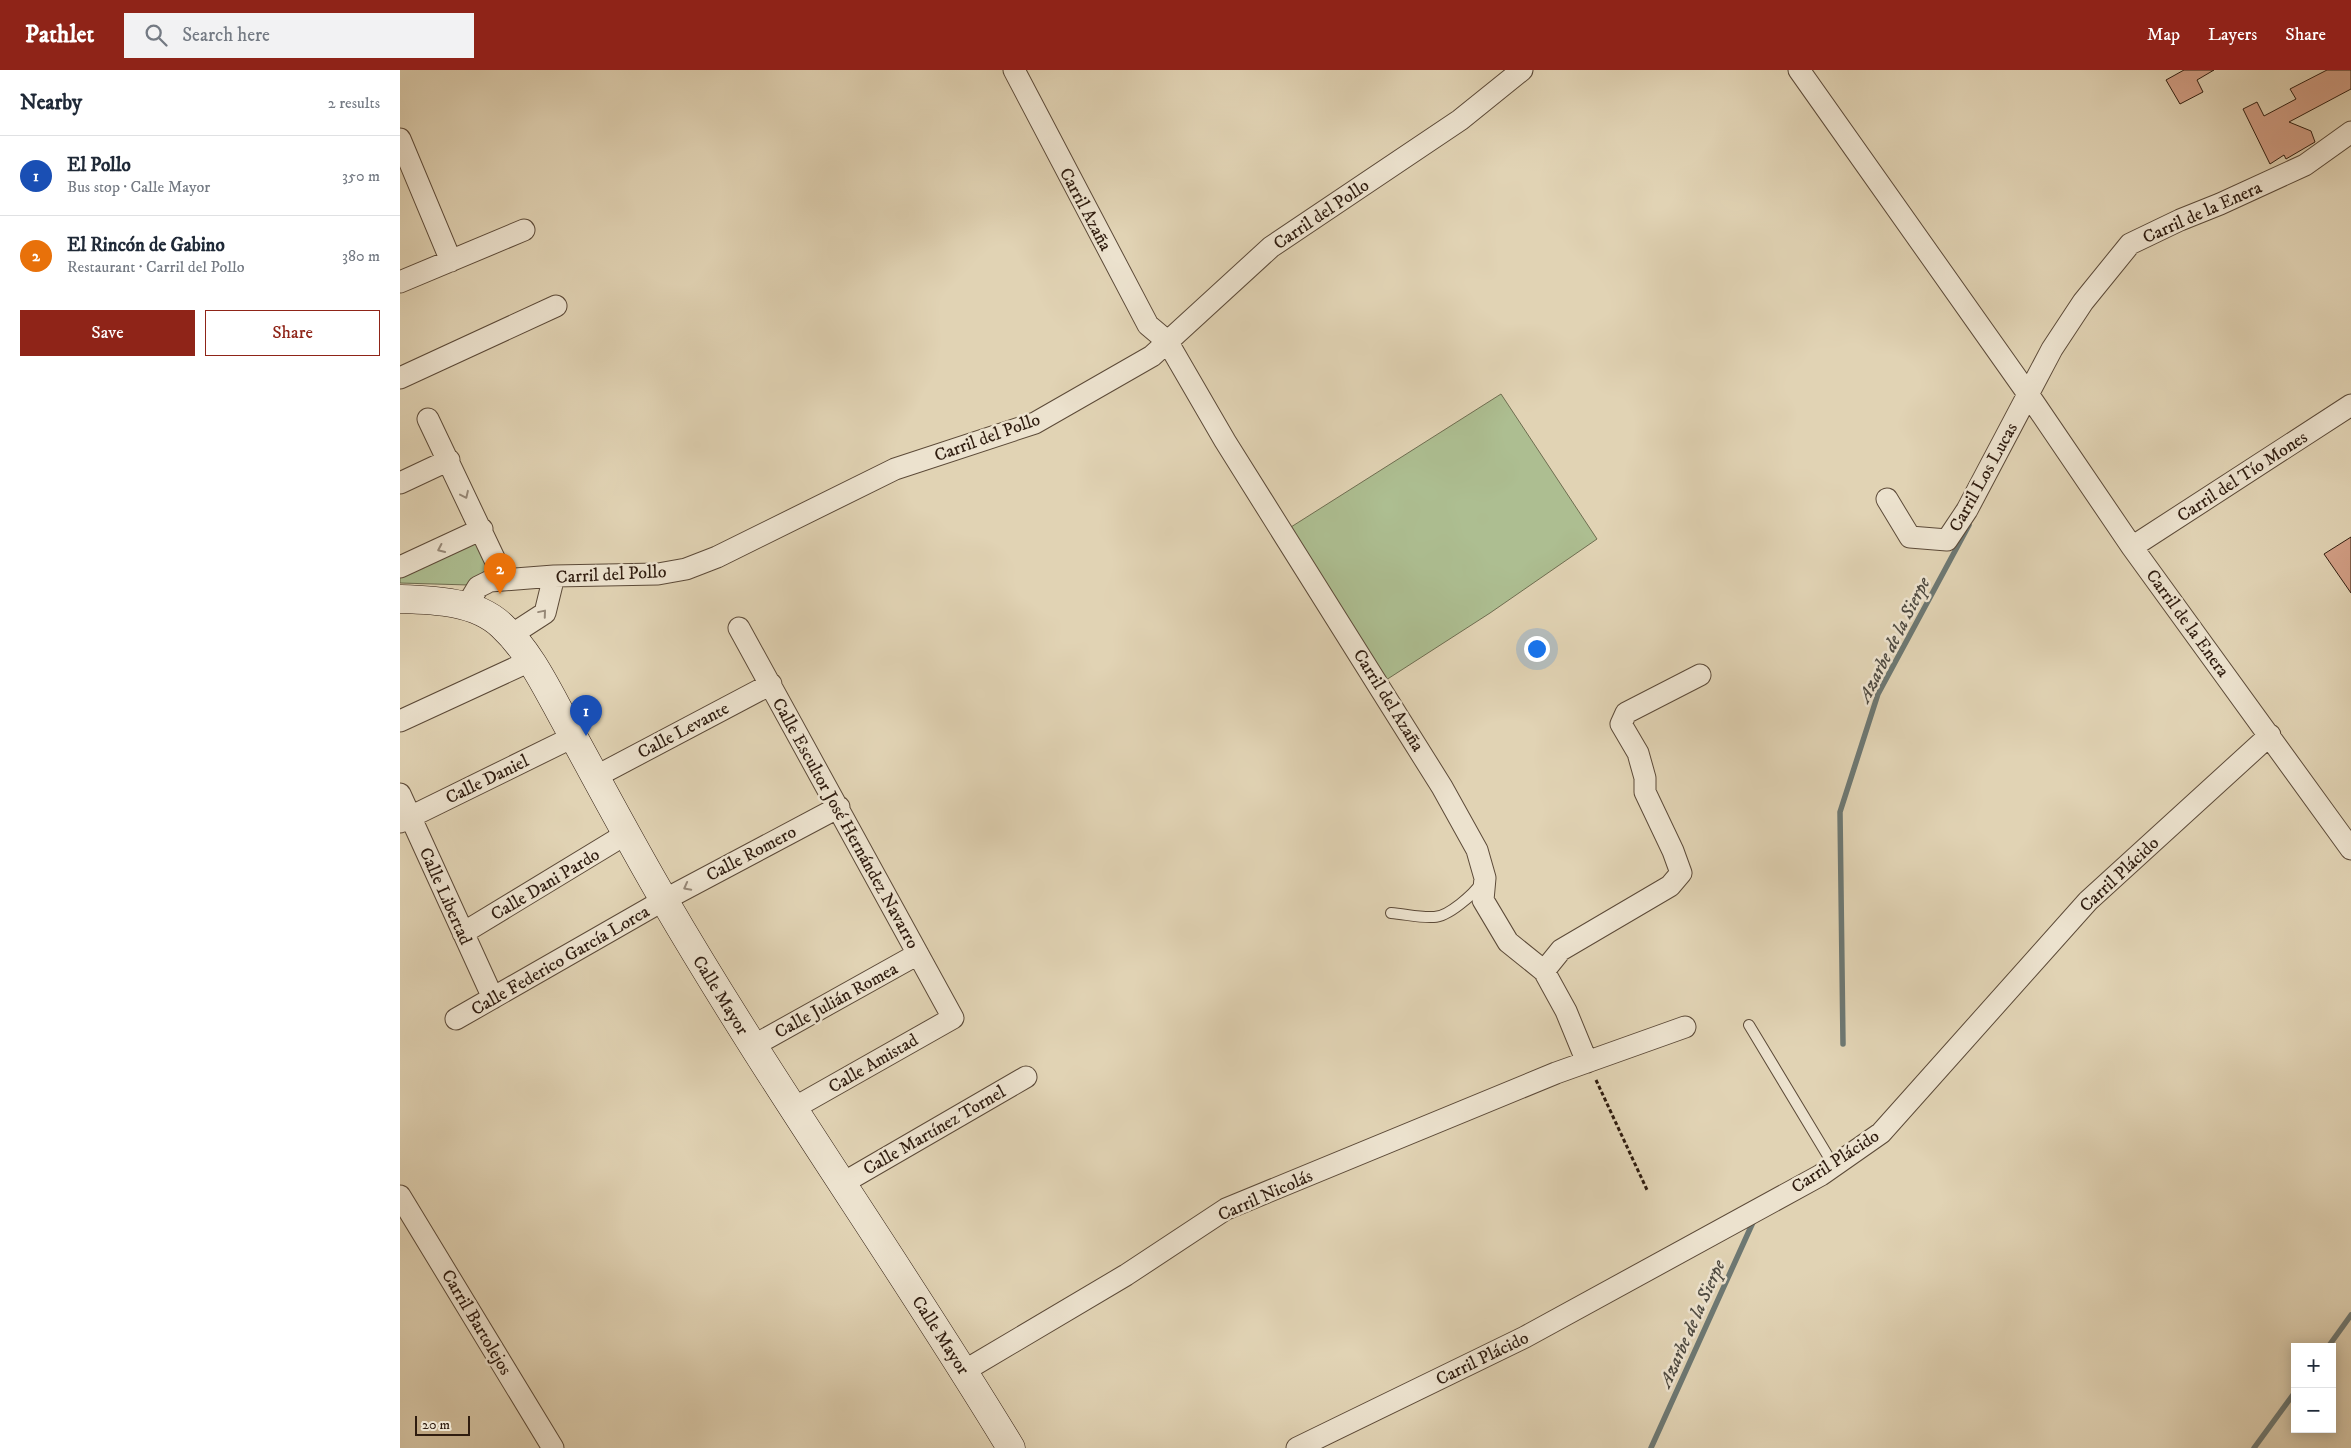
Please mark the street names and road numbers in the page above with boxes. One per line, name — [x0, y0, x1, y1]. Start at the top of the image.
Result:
street label: Carril Azaña — [1054, 164, 1116, 255]
street label: Carril del Pollo — [1269, 175, 1374, 255]
street label: Carril de la Enera — [2139, 177, 2266, 249]
street label: Carril del Pollo — [931, 409, 1043, 467]
street label: Carril Los Lucas — [1945, 419, 2023, 536]
street label: Carril del Tío Mones — [2173, 427, 2312, 527]
street label: Carril del Pollo — [555, 561, 667, 589]
street label: Carril de la Enera — [2141, 565, 2234, 682]
street label: Carril del Azaña — [1348, 645, 1429, 756]
street label: Calle Escultor José Hernández Navarro — [767, 694, 924, 953]
street label: Calle Levante — [634, 698, 733, 764]
street label: Calle Daniel — [442, 750, 533, 809]
street label: Calle Romero — [703, 821, 800, 887]
street label: Carril Plácido — [2075, 832, 2164, 917]
street label: Calle Libertad — [414, 844, 476, 949]
street label: Calle Dani Pardo — [487, 844, 604, 926]
street label: Calle Federico García Lorca — [467, 901, 654, 1021]
street label: Calle Mayor — [687, 952, 753, 1040]
street label: Calle Julián Romea — [771, 958, 902, 1044]
street label: Calle Amistad — [825, 1029, 922, 1098]
street label: Calle Martínez Tornel — [859, 1081, 1010, 1181]
street label: Carril Plácido — [1787, 1125, 1884, 1198]
street label: Carril Nicolás — [1215, 1165, 1316, 1227]
street label: Carril Bartolejos — [436, 1266, 516, 1379]
street label: Calle Mayor — [907, 1292, 974, 1379]
street label: Carril Plácido — [1432, 1327, 1533, 1391]

